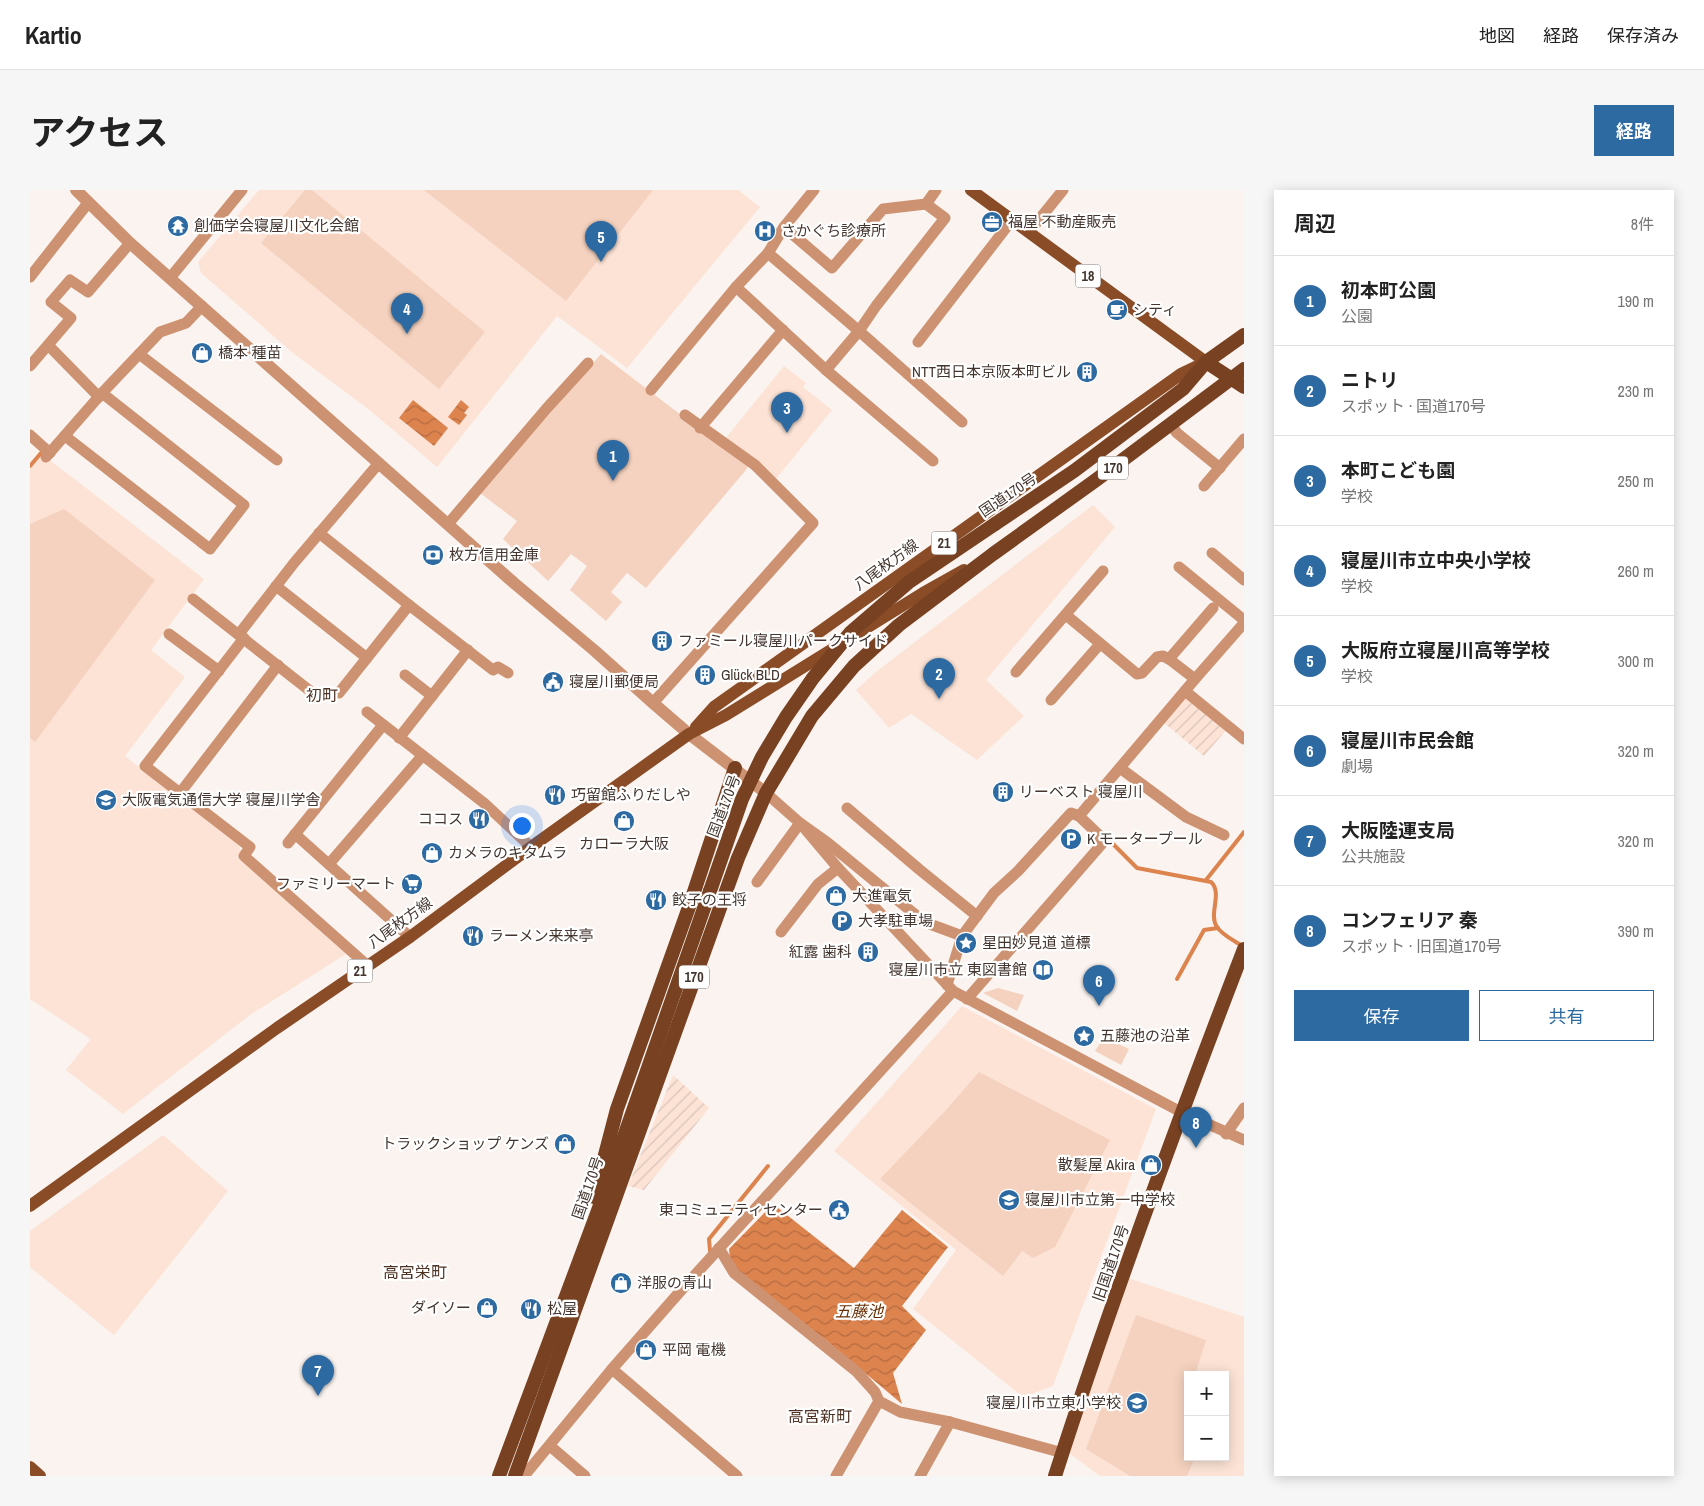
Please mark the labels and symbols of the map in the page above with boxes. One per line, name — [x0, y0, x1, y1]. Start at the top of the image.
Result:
office icon: 福屋 不動産販売 — [980, 210, 1004, 234]
place label: 福屋 不動産販売 — [1008, 211, 1116, 232]
temple icon: 創価学会寝屋川文化会館 — [166, 214, 190, 238]
place label: 創価学会寝屋川文化会館 — [194, 215, 359, 236]
hospital icon: さかぐち診療所 — [753, 219, 777, 243]
place label: さかぐち診療所 — [781, 220, 886, 241]
pin: 5 — [585, 221, 617, 262]
road number: 18 — [1076, 264, 1100, 288]
pin: 4 — [391, 293, 423, 334]
cafe icon: シティ — [1105, 298, 1129, 322]
place label: シティ — [1133, 299, 1177, 320]
shop icon: 橋本 種苗 — [190, 341, 214, 365]
place label: 橋本 種苗 — [218, 342, 281, 363]
building icon: NTT西日本京阪本町ビル — [1075, 360, 1099, 384]
place label: NTT西日本京阪本町ビル — [912, 361, 1071, 382]
pin: 3 — [771, 392, 803, 433]
pin: 1 — [597, 440, 629, 481]
road number: 170 — [1098, 456, 1128, 480]
street label: 国道170号 — [975, 468, 1041, 522]
road number: 21 — [932, 532, 956, 554]
street label: 八尾枚方線 — [849, 534, 922, 595]
bank icon: 枚方信用金庫 — [421, 543, 445, 567]
place label: 枚方信用金庫 — [449, 544, 539, 565]
building icon: ファミール寝屋川パークサイド — [650, 629, 674, 653]
place label: ファミール寝屋川パークサイド — [678, 630, 888, 651]
pin: 2 — [923, 658, 955, 699]
building icon: Glück BLD — [693, 663, 717, 687]
place label: Glück BLD — [721, 664, 780, 685]
public building icon: 寝屋川郵便局 — [541, 670, 565, 694]
place label: 寝屋川郵便局 — [569, 671, 659, 692]
district label: 初町 — [306, 684, 338, 706]
street label: 国道170号 — [702, 771, 745, 840]
building icon: リーベスト 寝屋川 — [991, 780, 1015, 804]
place label: リーベスト 寝屋川 — [1019, 781, 1143, 802]
restaurant icon: 巧留館ふりだしや — [543, 783, 567, 807]
place label: 巧留館ふりだしや — [571, 784, 691, 805]
school or university icon: 大阪電気通信大学 寝屋川学舎 — [94, 788, 118, 812]
place label: 大阪電気通信大学 寝屋川学舎 — [122, 789, 320, 810]
restaurant icon: ココス — [467, 807, 491, 831]
place label: ココス — [418, 808, 463, 829]
shop icon: カローラ大阪 — [612, 809, 636, 833]
your location — [509, 813, 535, 839]
parking icon: K モータープール — [1059, 827, 1083, 851]
place label: K モータープール — [1087, 828, 1203, 849]
place label: カローラ大阪 — [579, 833, 669, 854]
shop icon: カメラのキタムラ — [420, 841, 444, 865]
place label: カメラのキタムラ — [448, 842, 567, 863]
supermarket icon: ファミリーマート — [400, 872, 424, 896]
place label: ファミリーマート — [276, 873, 396, 894]
shop icon: 大進電気 — [824, 884, 848, 908]
place label: 大進電気 — [852, 885, 912, 906]
restaurant icon: 餃子の王将 — [644, 888, 668, 912]
place label: 餃子の王将 — [672, 889, 747, 910]
street label: 八尾枚方線 — [363, 892, 436, 953]
parking icon: 大孝駐車場 — [830, 909, 854, 933]
place label: 大孝駐車場 — [858, 910, 933, 931]
restaurant icon: ラーメン来来亭 — [461, 924, 485, 948]
place label: ラーメン来来亭 — [489, 925, 593, 946]
place icon: 星田妙見道 道標 — [954, 931, 978, 955]
place label: 星田妙見道 道標 — [982, 932, 1090, 953]
building icon: 紅露 歯科 — [856, 940, 880, 964]
place label: 紅露 歯科 — [789, 941, 852, 962]
library icon: 寝屋川市立 東図書館 — [1031, 958, 1055, 982]
road number: 21 — [348, 959, 372, 982]
place label: 寝屋川市立 東図書館 — [889, 959, 1027, 980]
pin: 6 — [1083, 965, 1115, 1006]
road number: 170 — [679, 966, 709, 989]
place icon: 五藤池の沿革 — [1072, 1024, 1096, 1048]
place label: 五藤池の沿革 — [1100, 1025, 1190, 1046]
pin: 8 — [1180, 1107, 1212, 1148]
shop icon: トラックショップ ケンズ — [553, 1132, 577, 1156]
place label: トラックショップ ケンズ — [381, 1133, 549, 1154]
street label: 国道170号 — [567, 1153, 608, 1222]
shop icon: 散髪屋 Akira — [1139, 1153, 1163, 1177]
place label: 散髪屋 Akira — [1058, 1154, 1135, 1175]
school or university icon: 寝屋川市立第一中学校 — [997, 1188, 1021, 1212]
place label: 寝屋川市立第一中学校 — [1025, 1189, 1175, 1210]
public building icon: 東コミュニティセンター — [827, 1198, 851, 1222]
place label: 東コミュニティセンター — [659, 1199, 823, 1220]
street label: 旧国道170号 — [1087, 1221, 1134, 1304]
district label: 高宮栄町 — [383, 1261, 447, 1283]
shop icon: 洋服の青山 — [609, 1271, 633, 1295]
place label: 洋服の青山 — [637, 1272, 712, 1293]
shop icon: ダイソー — [475, 1296, 499, 1320]
place label: ダイソー — [411, 1297, 471, 1318]
restaurant icon: 松屋 — [519, 1297, 543, 1321]
place label: 松屋 — [547, 1298, 577, 1319]
water label: 五藤池 — [835, 1300, 885, 1322]
shop icon: 平岡 電機 — [634, 1338, 658, 1362]
place label: 平岡 電機 — [662, 1339, 725, 1360]
pin: 7 — [302, 1355, 334, 1396]
school or university icon: 寝屋川市立東小学校 — [1125, 1391, 1149, 1415]
place label: 寝屋川市立東小学校 — [986, 1392, 1121, 1413]
district label: 高宮新町 — [788, 1405, 852, 1427]

